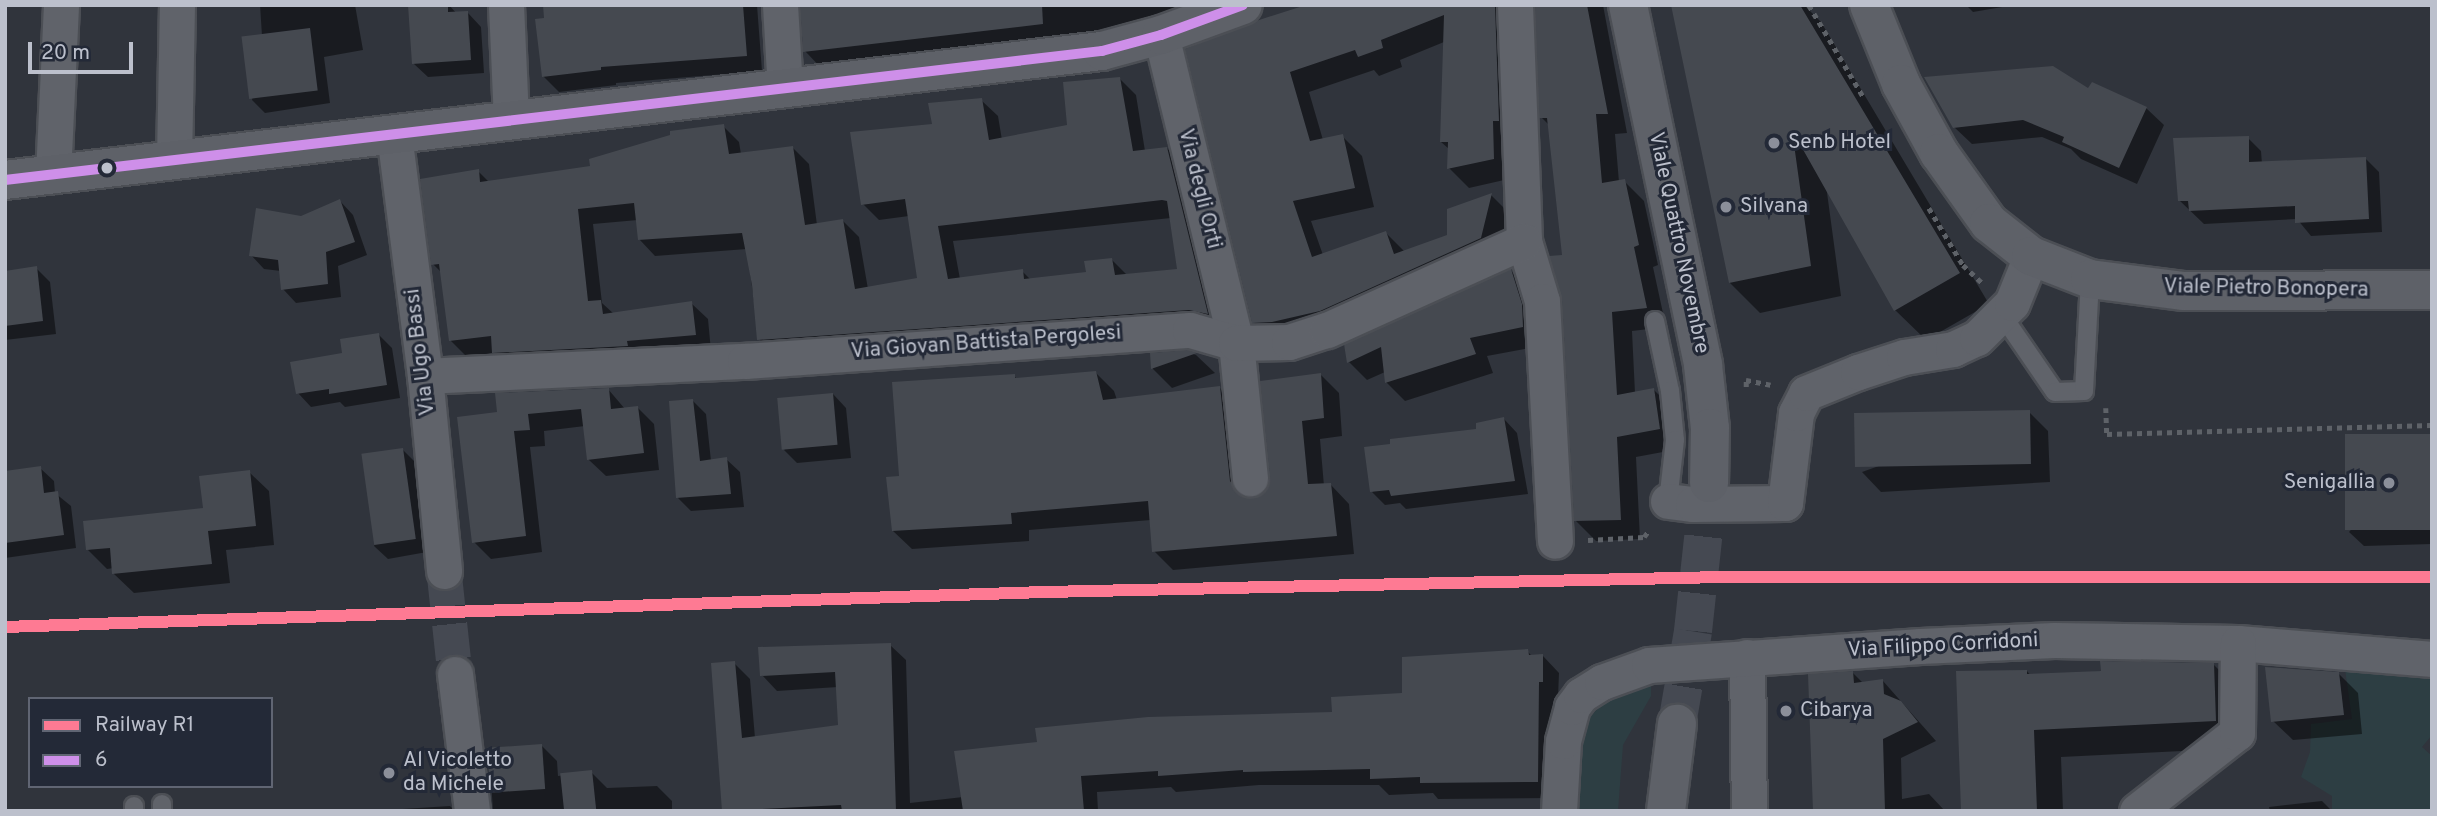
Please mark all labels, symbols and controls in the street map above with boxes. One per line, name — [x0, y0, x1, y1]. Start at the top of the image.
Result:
scale bar — [32, 28, 136, 72]
text: 20 m — [41, 40, 90, 67]
street label: Via degli Orti — [1172, 126, 1226, 252]
street label: Viale Quattro Novembre — [1642, 130, 1714, 356]
place label: Senb Hotel — [1788, 130, 1891, 156]
marker: Senb Hotel — [1766, 135, 1782, 151]
unlabelled marker — [100, 161, 114, 175]
place label: Silvana — [1740, 194, 1808, 220]
marker: Silvana — [1718, 199, 1734, 215]
street label: Viale Pietro Bonopera — [2163, 275, 2369, 303]
street label: Via Ugo Bassi — [401, 287, 441, 417]
street label: Via Giovan Battista Pergolesi — [850, 321, 1122, 365]
place label: Senigallia — [2284, 470, 2375, 496]
marker: Senigallia — [2381, 475, 2397, 491]
street label: Via Filippo Corridoni — [1847, 628, 2039, 664]
legend — [28, 697, 273, 788]
place label: Cibarya — [1800, 698, 1872, 724]
marker: Cibarya — [1778, 703, 1794, 719]
text: Railway R1 — [95, 712, 194, 739]
text: 6 — [95, 747, 108, 774]
place label: Al Vicoletto da Michele — [403, 748, 513, 798]
marker: Al Vicoletto da Michele — [381, 765, 397, 781]

